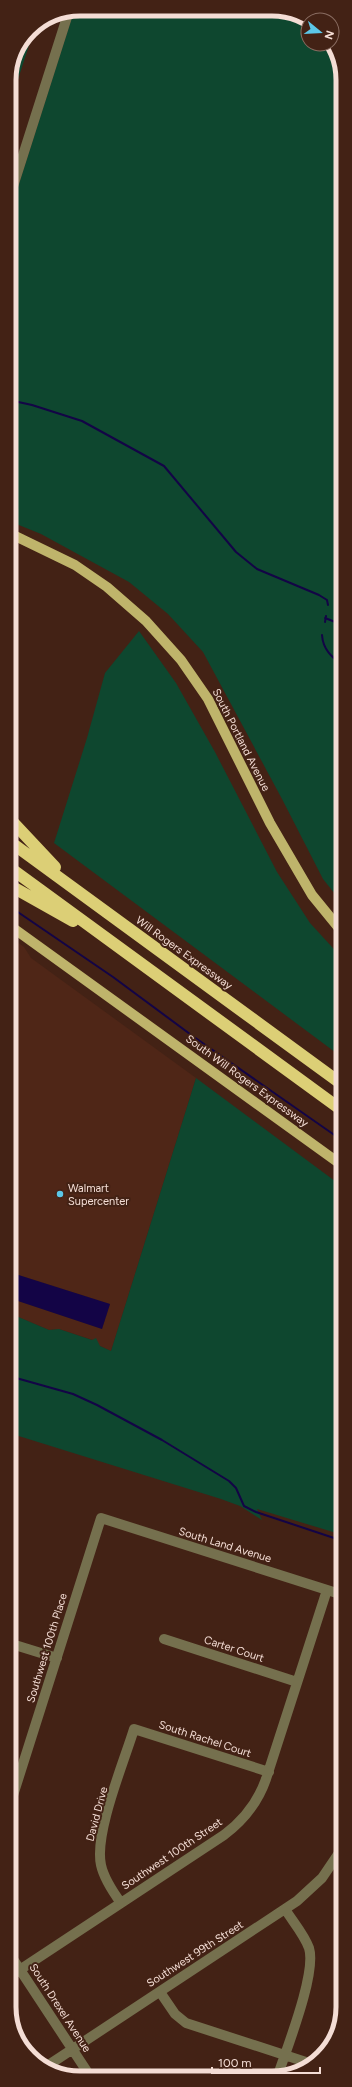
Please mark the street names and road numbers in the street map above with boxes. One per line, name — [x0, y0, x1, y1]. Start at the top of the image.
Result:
street label: South Portland Avenue — [209, 687, 273, 793]
street label: Will Rogers Expressway — [133, 914, 235, 992]
street label: South Will Rogers Expressway — [183, 1032, 311, 1130]
street label: South Land Avenue — [177, 1525, 273, 1565]
street label: Southwest 100th Place — [24, 1592, 70, 1704]
street label: Carter Court — [202, 1633, 266, 1665]
street label: South Rachel Court — [157, 1718, 253, 1760]
street label: David Drive — [83, 1785, 111, 1843]
street label: Southwest 100th Street — [119, 1815, 225, 1893]
street label: Southwest 99th Street — [144, 1918, 246, 1990]
street label: South Drexel Avenue — [26, 1961, 94, 2055]

